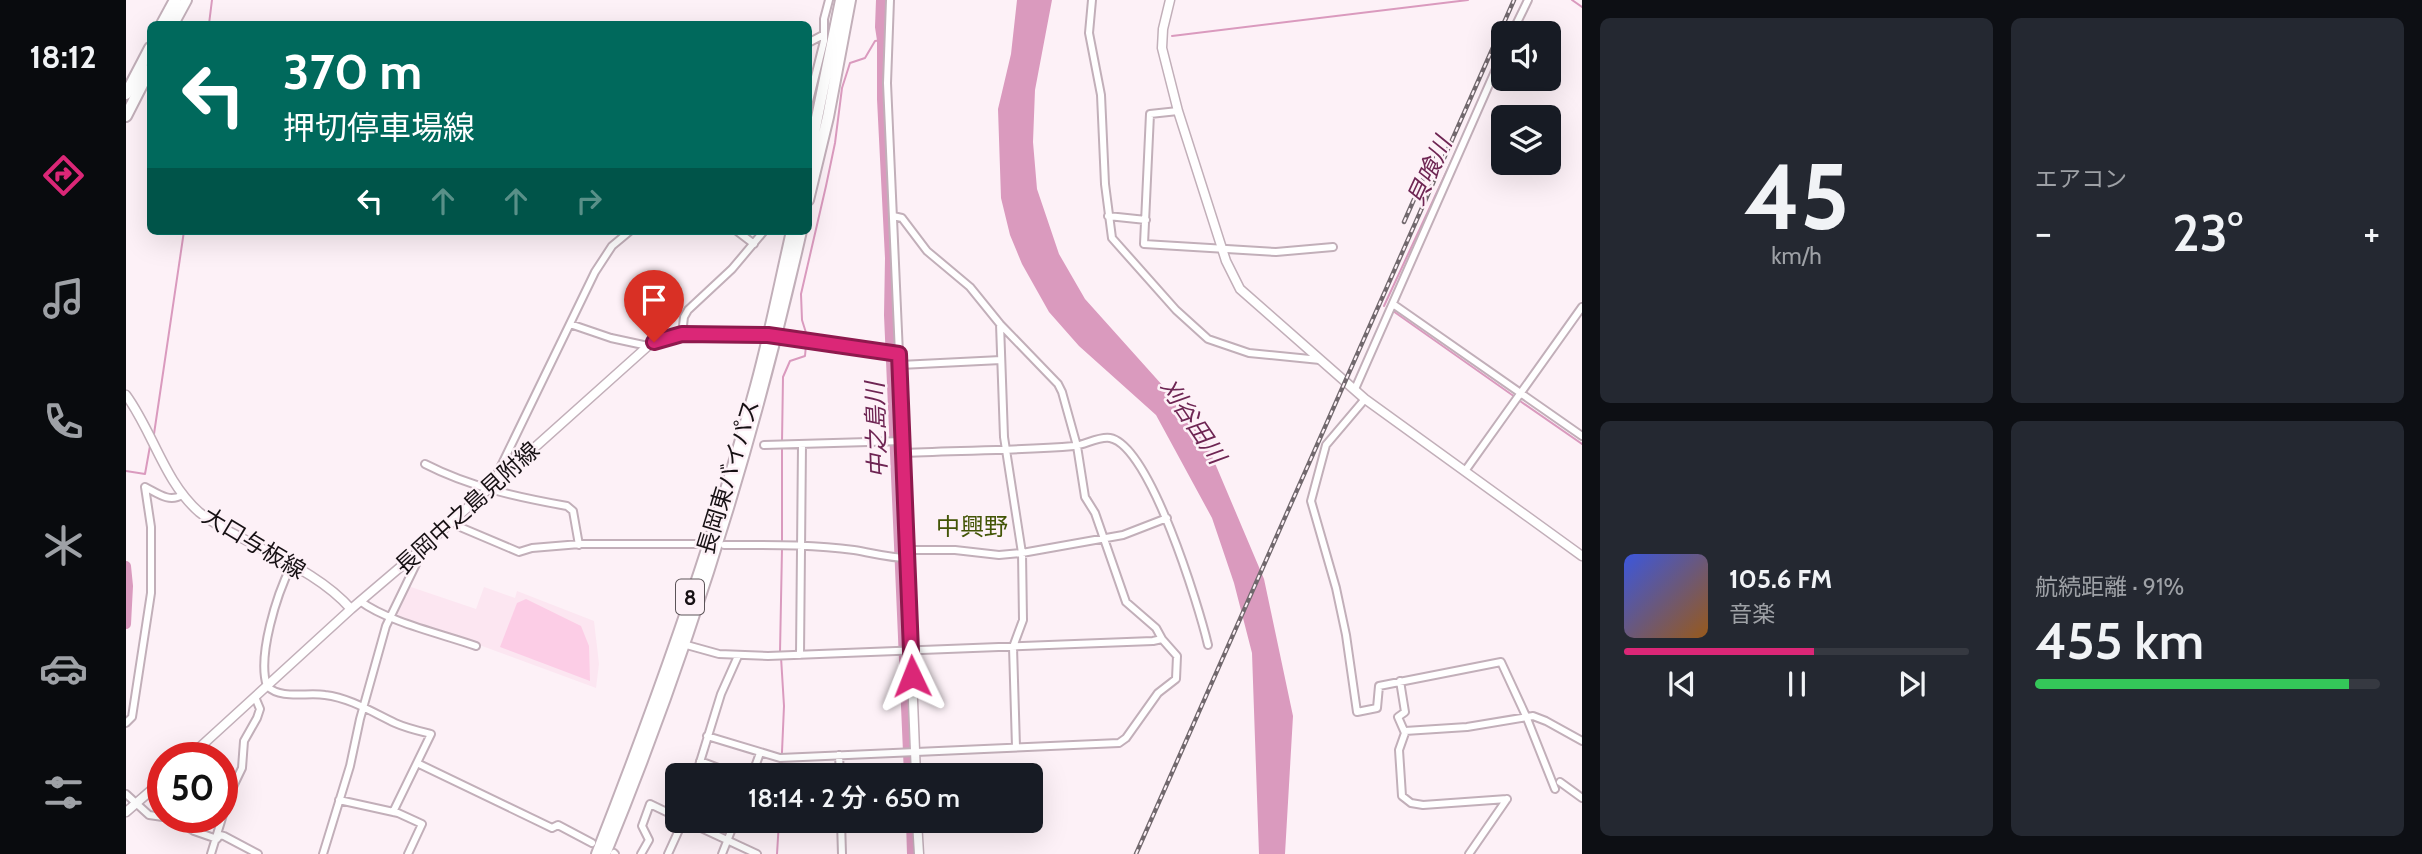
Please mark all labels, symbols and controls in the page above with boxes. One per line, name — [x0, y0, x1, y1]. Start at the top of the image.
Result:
map controls — [1491, 21, 1561, 175]
button: sound — [1491, 21, 1561, 91]
text: 18:12 — [30, 37, 96, 76]
text: 370 m — [283, 42, 422, 101]
icon: left — [168, 49, 259, 140]
button: layers — [1491, 105, 1561, 175]
text: 押切停車場線 — [283, 108, 475, 147]
water label: 貝喰川 — [1401, 130, 1459, 210]
text: 45 — [1744, 141, 1849, 252]
icon: directions — [39, 151, 88, 200]
text: エアコン — [2035, 165, 2127, 193]
icon: left — [351, 182, 389, 220]
icon: ahead — [424, 182, 462, 220]
icon: ahead — [497, 182, 535, 220]
icon: right — [570, 182, 608, 220]
text: 23° — [2172, 201, 2243, 264]
text: − — [2035, 209, 2052, 256]
text: + — [2363, 209, 2380, 256]
text: km/h — [1771, 242, 1822, 270]
pin — [624, 270, 684, 342]
icon: music — [39, 274, 88, 323]
icon: arrive — [635, 281, 673, 319]
water label: 刈谷田川 — [1154, 373, 1234, 471]
water label: 中之島川 — [860, 379, 892, 478]
street label: 長岡東バイパス — [691, 396, 765, 558]
icon: phone — [39, 397, 88, 446]
street label: 長岡中之島見附線 — [389, 436, 545, 580]
street label: 大口与板線 — [198, 501, 310, 585]
district label: 中興野 — [936, 512, 1008, 541]
icon: climate — [39, 521, 88, 570]
text: 105.6 FM — [1729, 563, 1832, 595]
text: 航続距離 · 91% — [2035, 573, 2184, 601]
road number: 8 — [676, 580, 704, 614]
text: 音楽 — [1729, 600, 1775, 628]
text: 455 km — [2035, 609, 2204, 672]
position arrow — [875, 639, 949, 713]
icon: car — [39, 644, 88, 693]
icon: previous — [1663, 665, 1701, 703]
icon: pause — [1778, 665, 1816, 703]
icon: next — [1893, 665, 1931, 703]
speed limit sign: 50 — [147, 742, 238, 833]
icon: filters — [39, 768, 88, 817]
text: 18:14 · 2 分 · 650 m — [748, 782, 960, 814]

